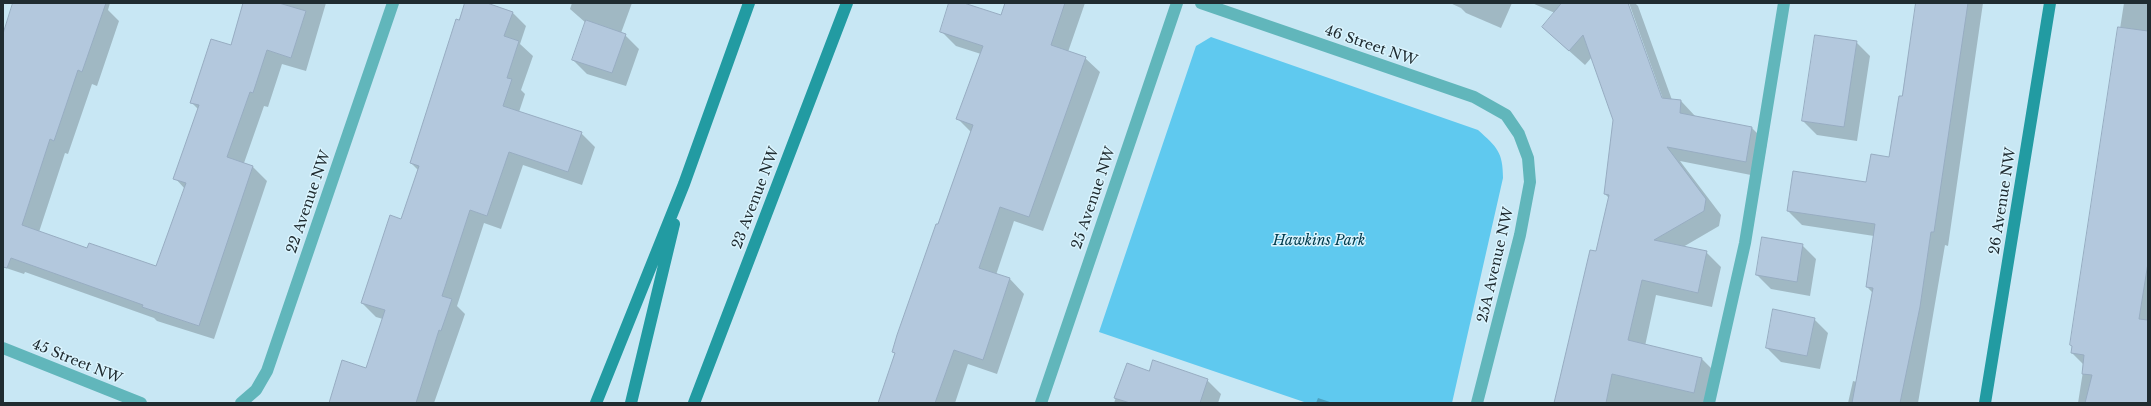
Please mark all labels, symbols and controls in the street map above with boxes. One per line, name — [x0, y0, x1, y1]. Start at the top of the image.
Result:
street label: 46 Street NW — [1323, 22, 1419, 70]
street label: 23 Avenue NW — [729, 145, 783, 251]
street label: 25 Avenue NW — [1069, 145, 1119, 251]
street label: 26 Avenue NW — [1986, 146, 2020, 256]
street label: 22 Avenue NW — [284, 148, 334, 256]
street label: 25A Avenue NW — [1475, 206, 1517, 324]
park label: Hawkins Park — [1273, 233, 1365, 249]
street label: 45 Street NW — [30, 336, 124, 388]

